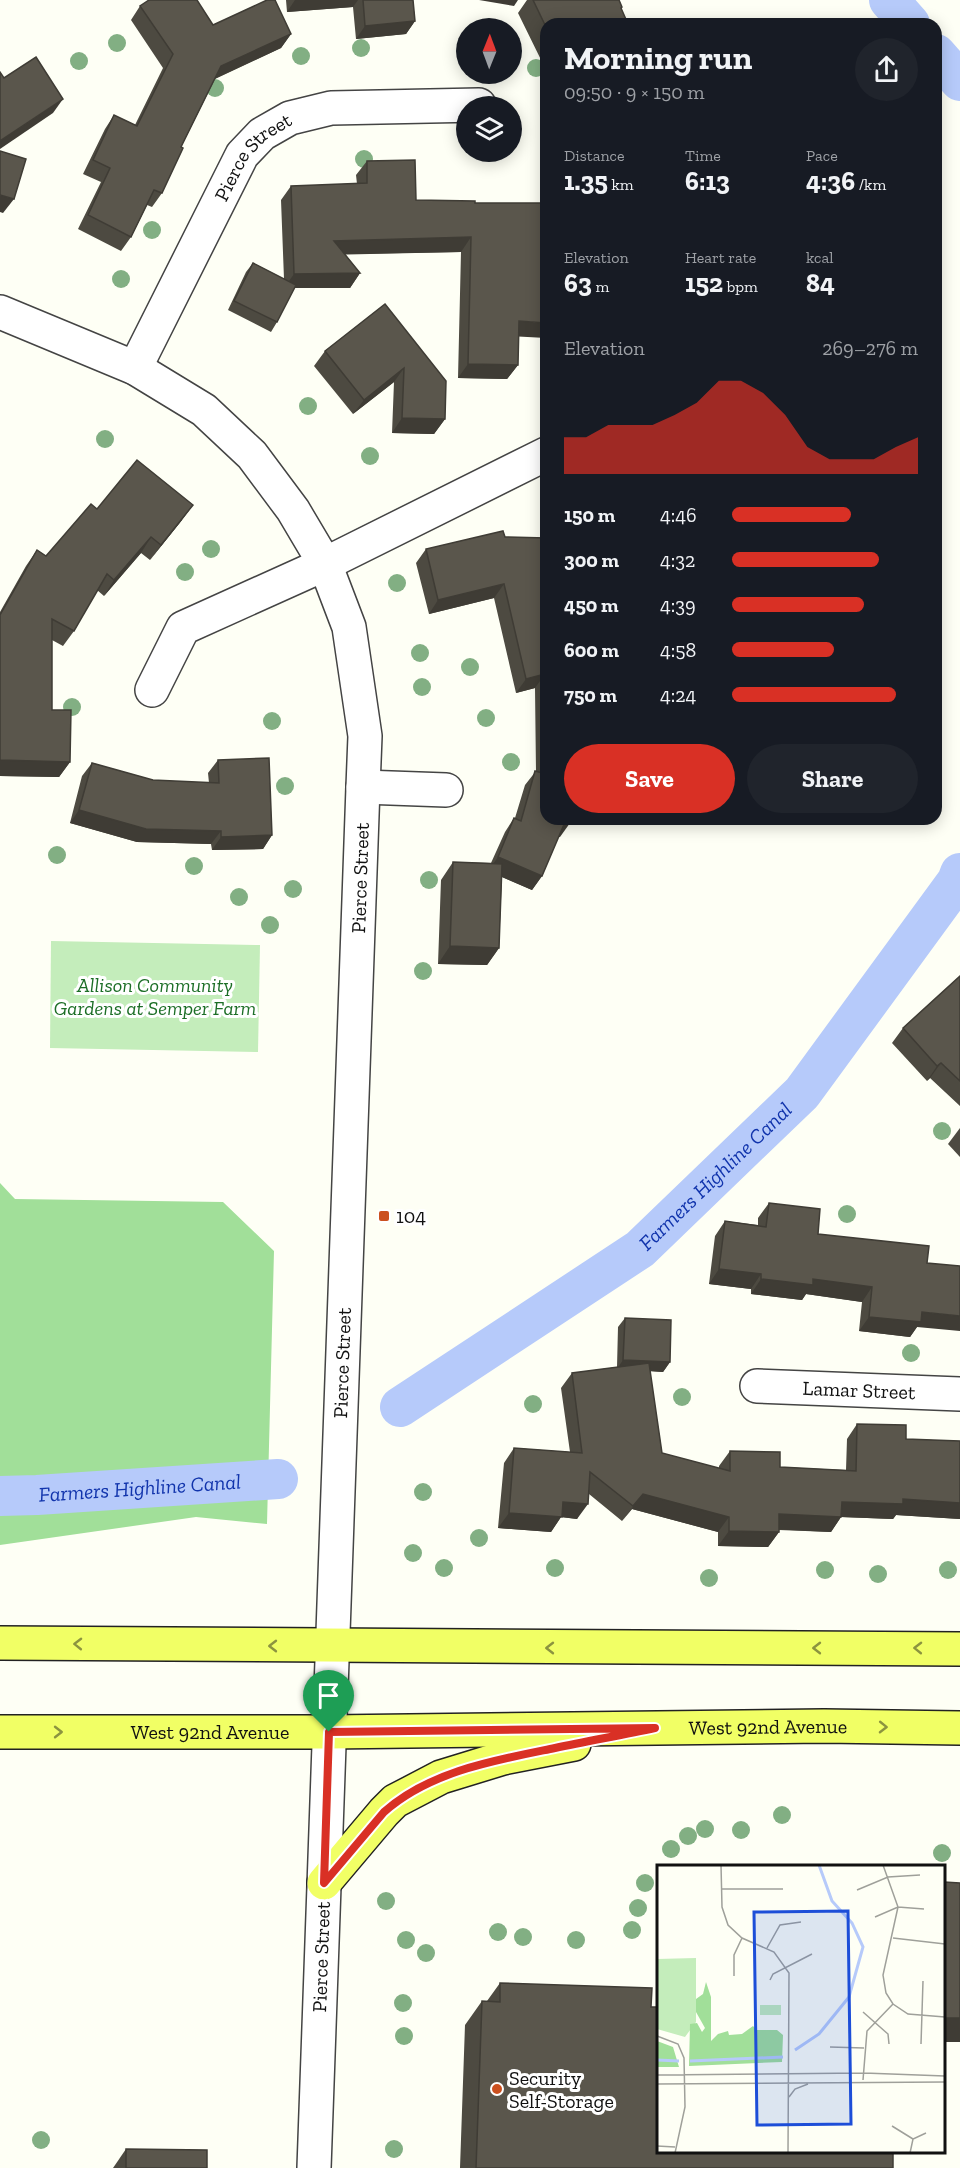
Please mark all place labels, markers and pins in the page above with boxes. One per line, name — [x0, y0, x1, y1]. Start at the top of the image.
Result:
place label: 104 — [396, 1204, 426, 1228]
marker: 104 — [377, 1209, 391, 1223]
pin — [303, 1670, 354, 1732]
place label: Security Self-Storage — [509, 2066, 614, 2113]
marker: Security Self-Storage — [490, 2082, 504, 2096]

